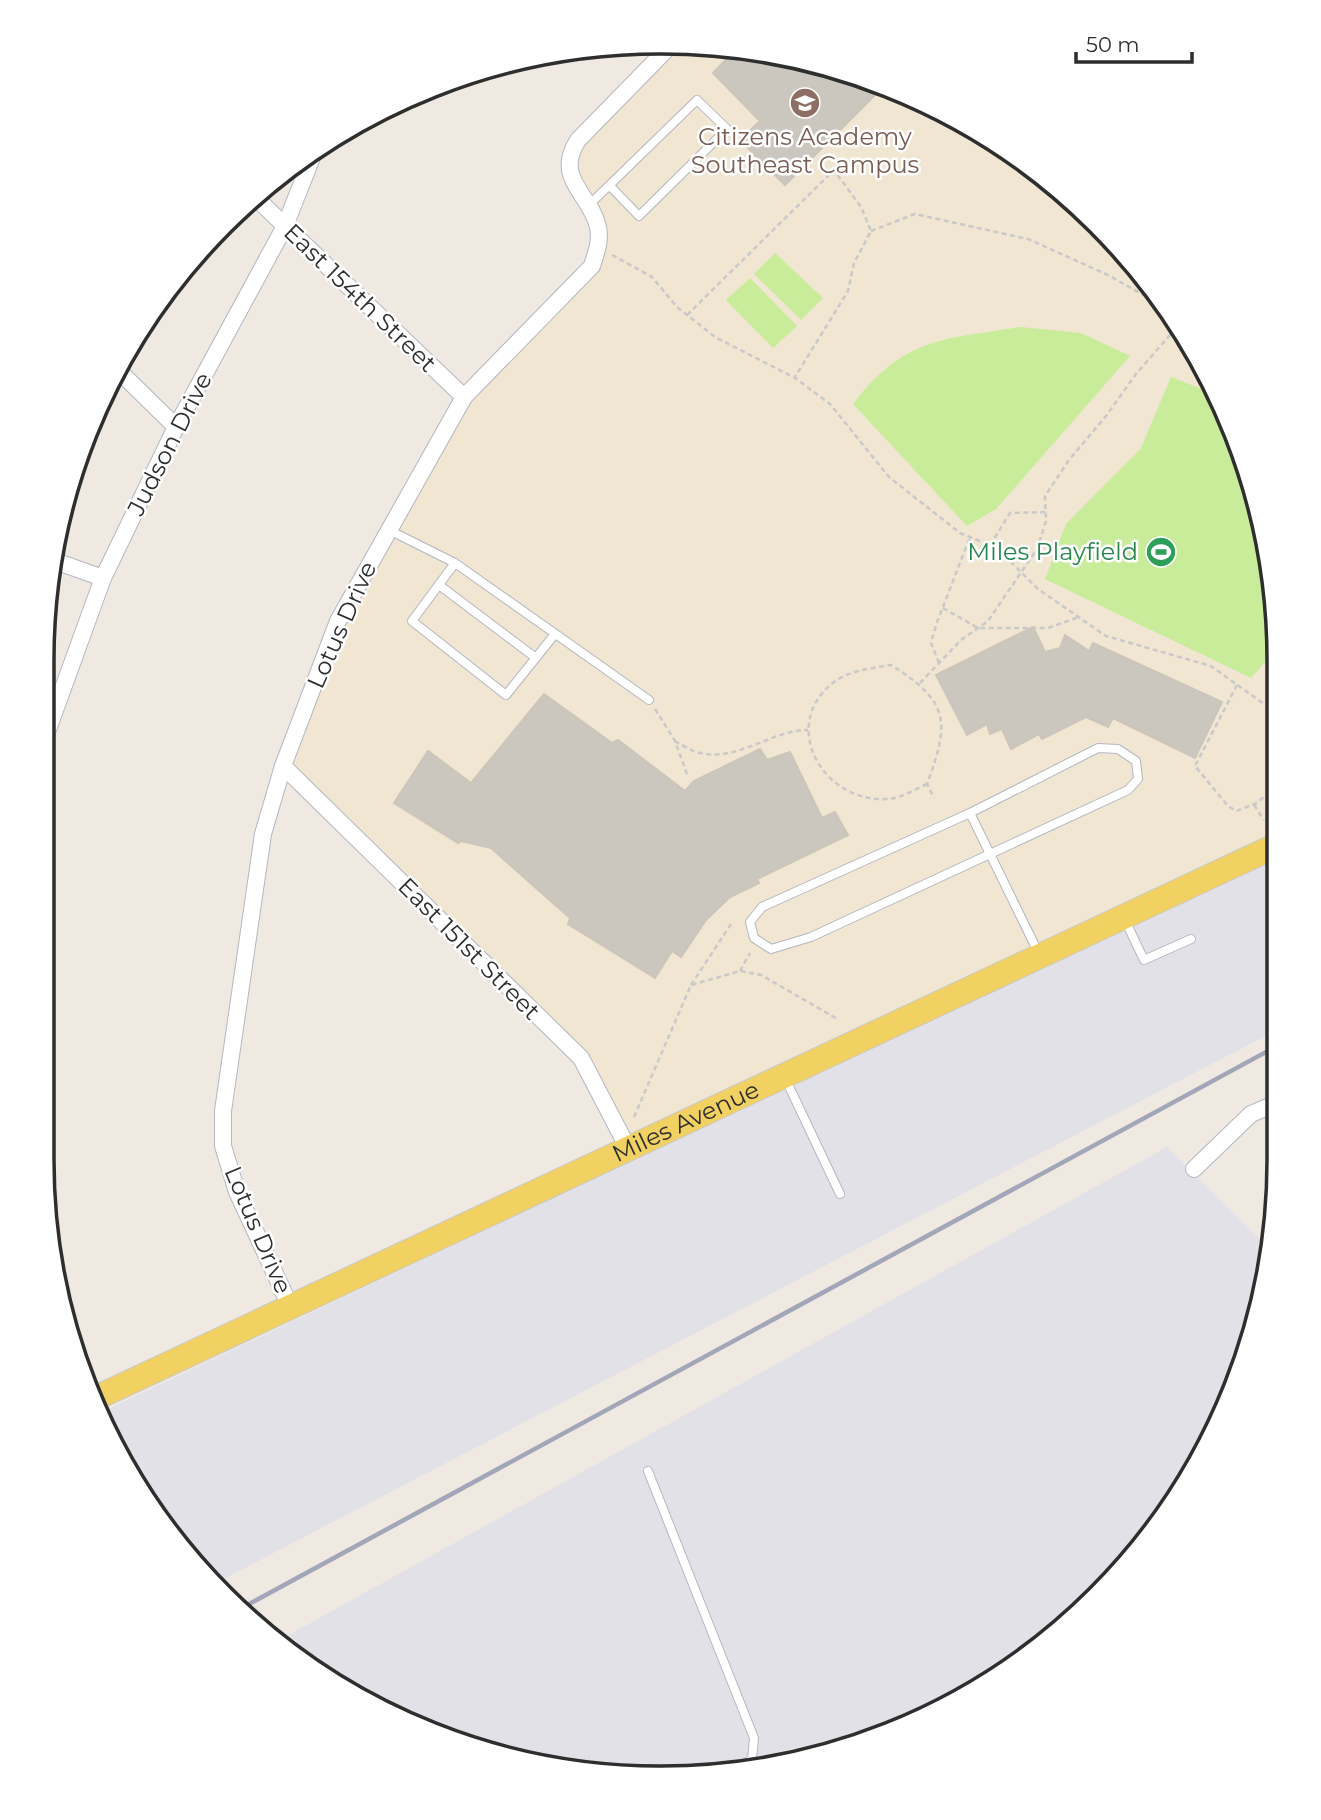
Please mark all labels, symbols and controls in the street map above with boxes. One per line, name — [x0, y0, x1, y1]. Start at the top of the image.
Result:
scale bar — [1076, 21, 1192, 65]
text: 50 m — [1086, 32, 1140, 57]
school or university icon: Citizens Academy Southeast Campus — [788, 86, 822, 120]
place label: Citizens Academy Southeast Campus — [691, 122, 919, 179]
street label: East 154th Street — [278, 217, 443, 378]
street label: Judson Drive — [121, 367, 218, 521]
sports icon: Miles Playfield — [1144, 535, 1178, 569]
place label: Miles Playfield — [967, 537, 1138, 566]
street label: Lotus Drive — [301, 557, 382, 693]
street label: East 151st Street — [392, 872, 547, 1026]
street label: Miles Avenue — [607, 1075, 764, 1168]
street label: Lotus Drive — [219, 1162, 298, 1298]

